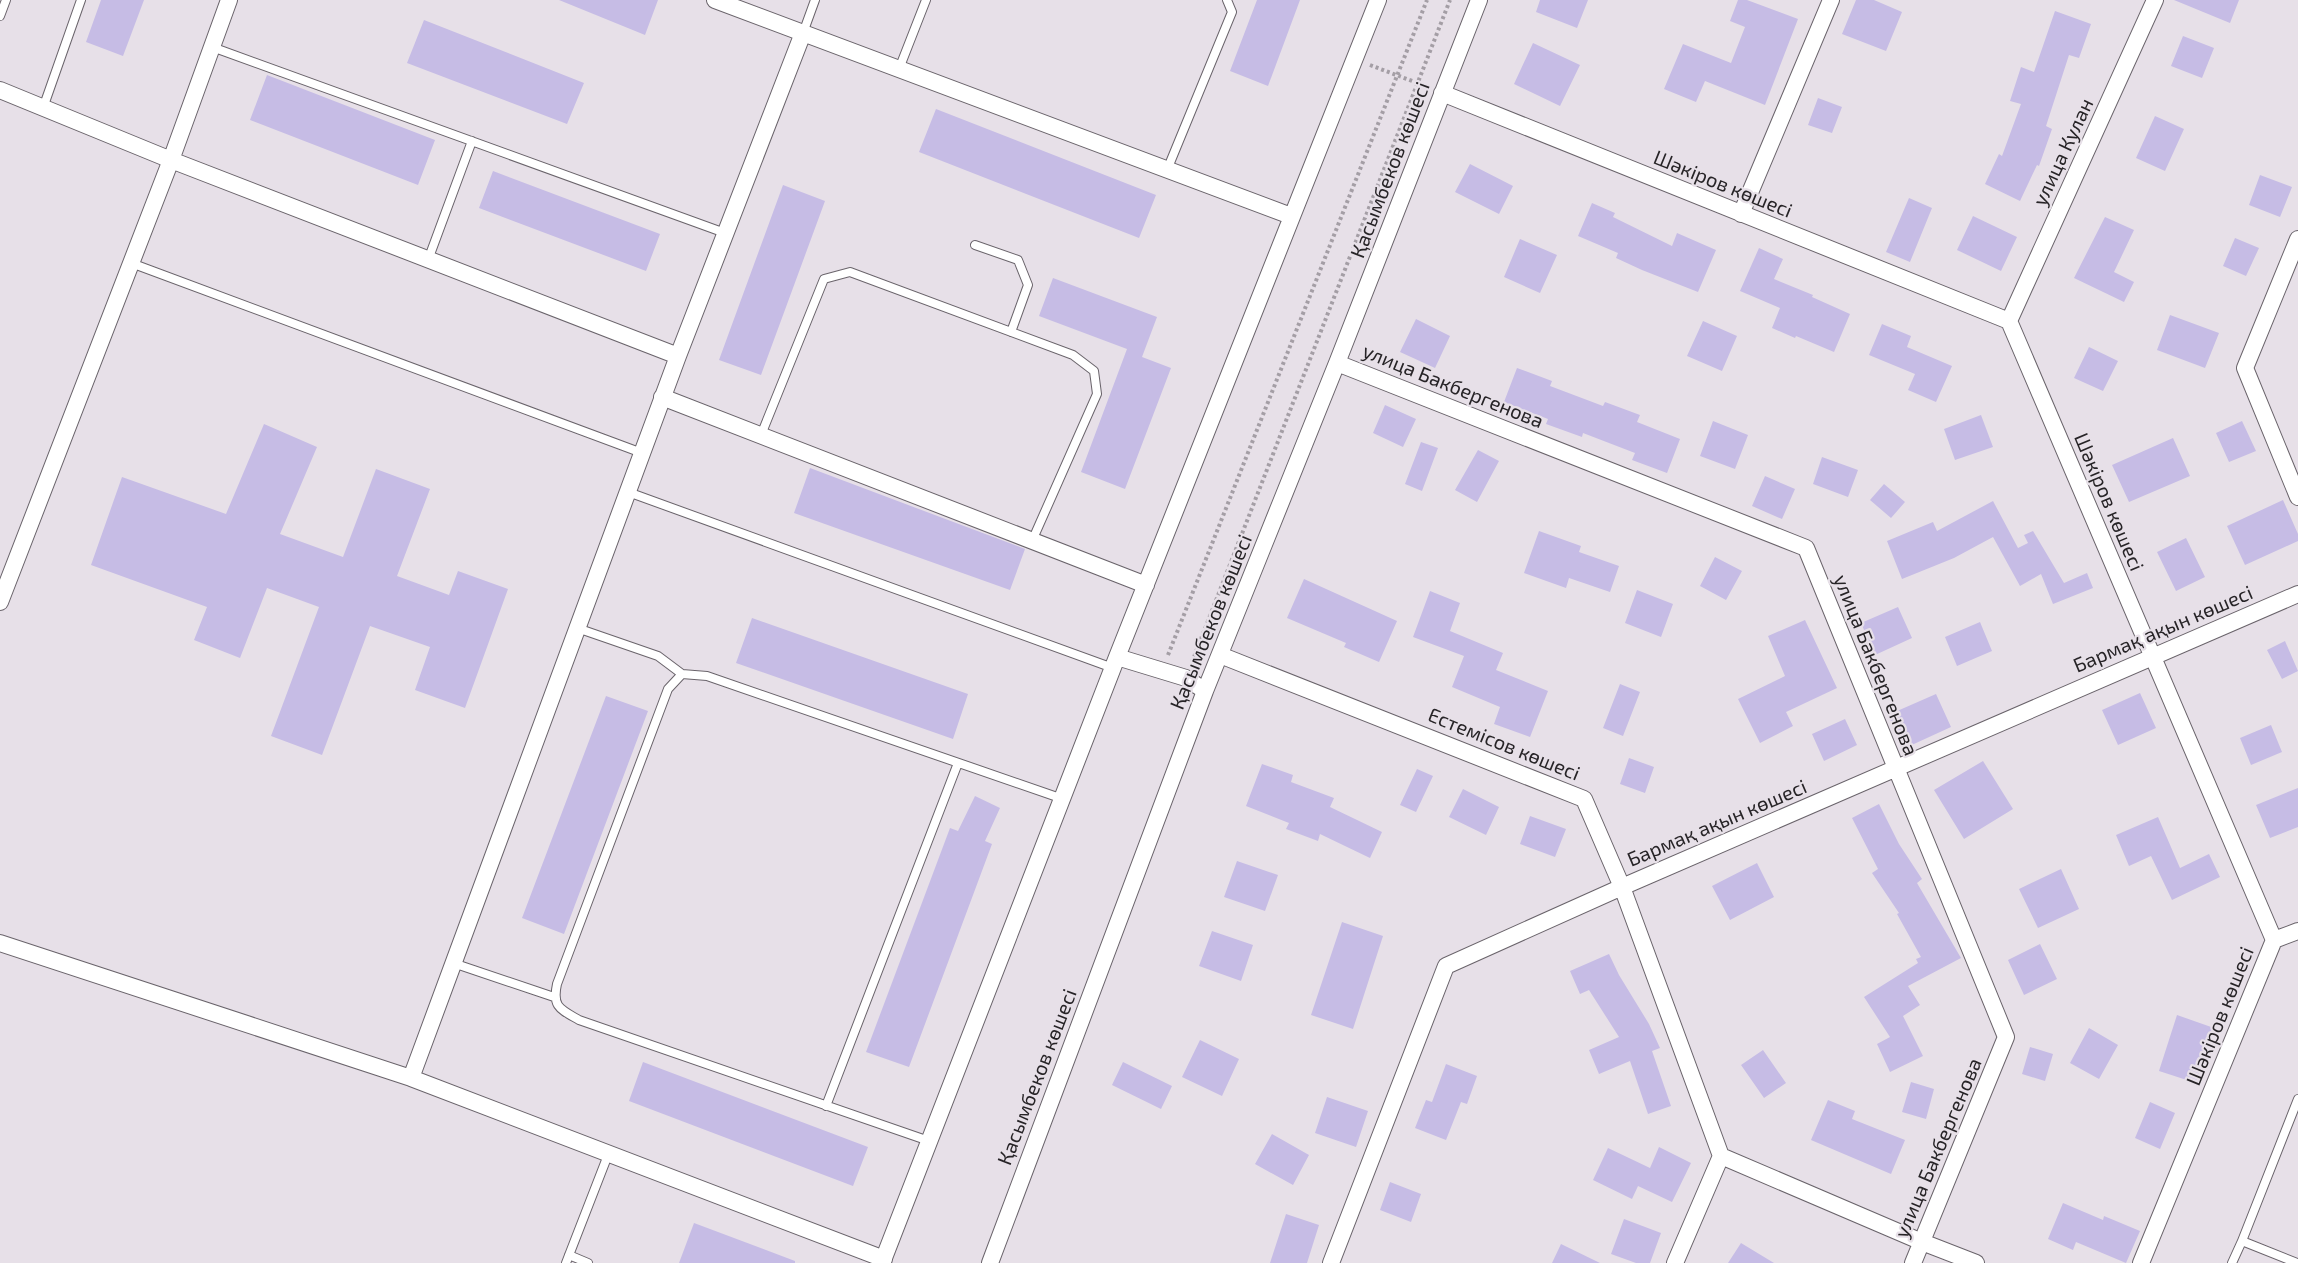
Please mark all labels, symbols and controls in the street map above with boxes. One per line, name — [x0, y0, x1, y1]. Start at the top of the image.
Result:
street label: Қасымбеков көшесі — [1344, 78, 1434, 261]
street label: улица Кулан — [2027, 94, 2098, 210]
street label: Шәкіров көшесі — [1650, 144, 1796, 222]
street label: улица Бакбергенова — [1359, 338, 1547, 433]
street label: Шәкіров көшесі — [2070, 429, 2150, 574]
street label: Қасымбеков көшесі — [1164, 531, 1256, 713]
street label: улица Бакбергенова — [1829, 571, 1924, 759]
street label: Бармақ ақын көшесі — [2069, 579, 2256, 677]
street label: Естемісов көшесі — [1425, 702, 1584, 784]
street label: Бармақ ақын көшесі — [1623, 773, 1810, 871]
street label: Шәкіров көшесі — [2180, 943, 2258, 1089]
street label: Қасымбеков көшесі — [991, 985, 1081, 1168]
street label: улица Бакбергенова — [1888, 1054, 1987, 1242]

